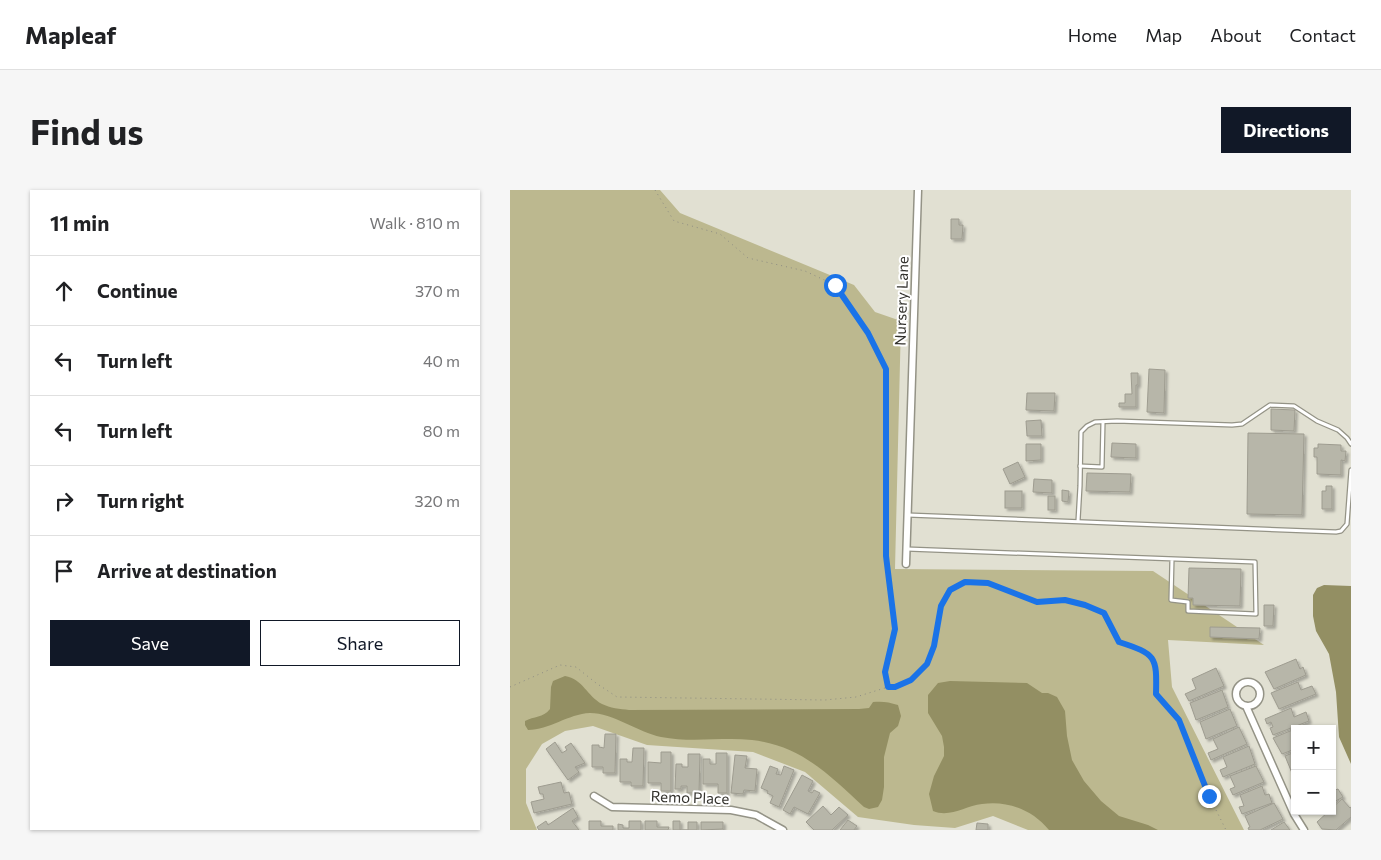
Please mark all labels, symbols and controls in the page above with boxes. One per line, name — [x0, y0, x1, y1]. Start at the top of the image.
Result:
text: Mapleaf — [25, 20, 116, 49]
text: Home — [1068, 24, 1117, 46]
text: Map — [1145, 24, 1182, 46]
text: About — [1210, 24, 1262, 46]
text: Contact — [1290, 24, 1356, 46]
button: Directions — [1221, 107, 1351, 153]
text: Find us — [30, 109, 144, 152]
text: 11 min — [50, 210, 109, 235]
text: Walk · 810 m — [370, 213, 460, 232]
street label: Nursery Lane — [890, 256, 912, 346]
route start — [824, 274, 847, 297]
icon: ahead — [50, 277, 78, 305]
text: Continue — [97, 279, 177, 302]
text: 370 m — [415, 281, 460, 300]
icon: left — [50, 347, 78, 375]
text: Turn left — [97, 349, 172, 372]
text: 40 m — [423, 351, 460, 370]
icon: left — [50, 417, 78, 445]
text: Turn left — [97, 419, 172, 442]
text: 80 m — [423, 421, 460, 440]
icon: right — [50, 487, 78, 515]
text: Turn right — [97, 489, 184, 512]
text: 320 m — [415, 491, 460, 510]
icon: arrive — [50, 557, 78, 585]
text: Arrive at destination — [97, 559, 277, 582]
button: Save — [50, 620, 250, 666]
button: Share — [260, 620, 460, 666]
map controls — [1291, 725, 1336, 815]
button: + — [1291, 725, 1336, 770]
button: − — [1291, 770, 1336, 815]
route end — [1198, 785, 1221, 808]
street label: Remo Place — [650, 787, 730, 807]

